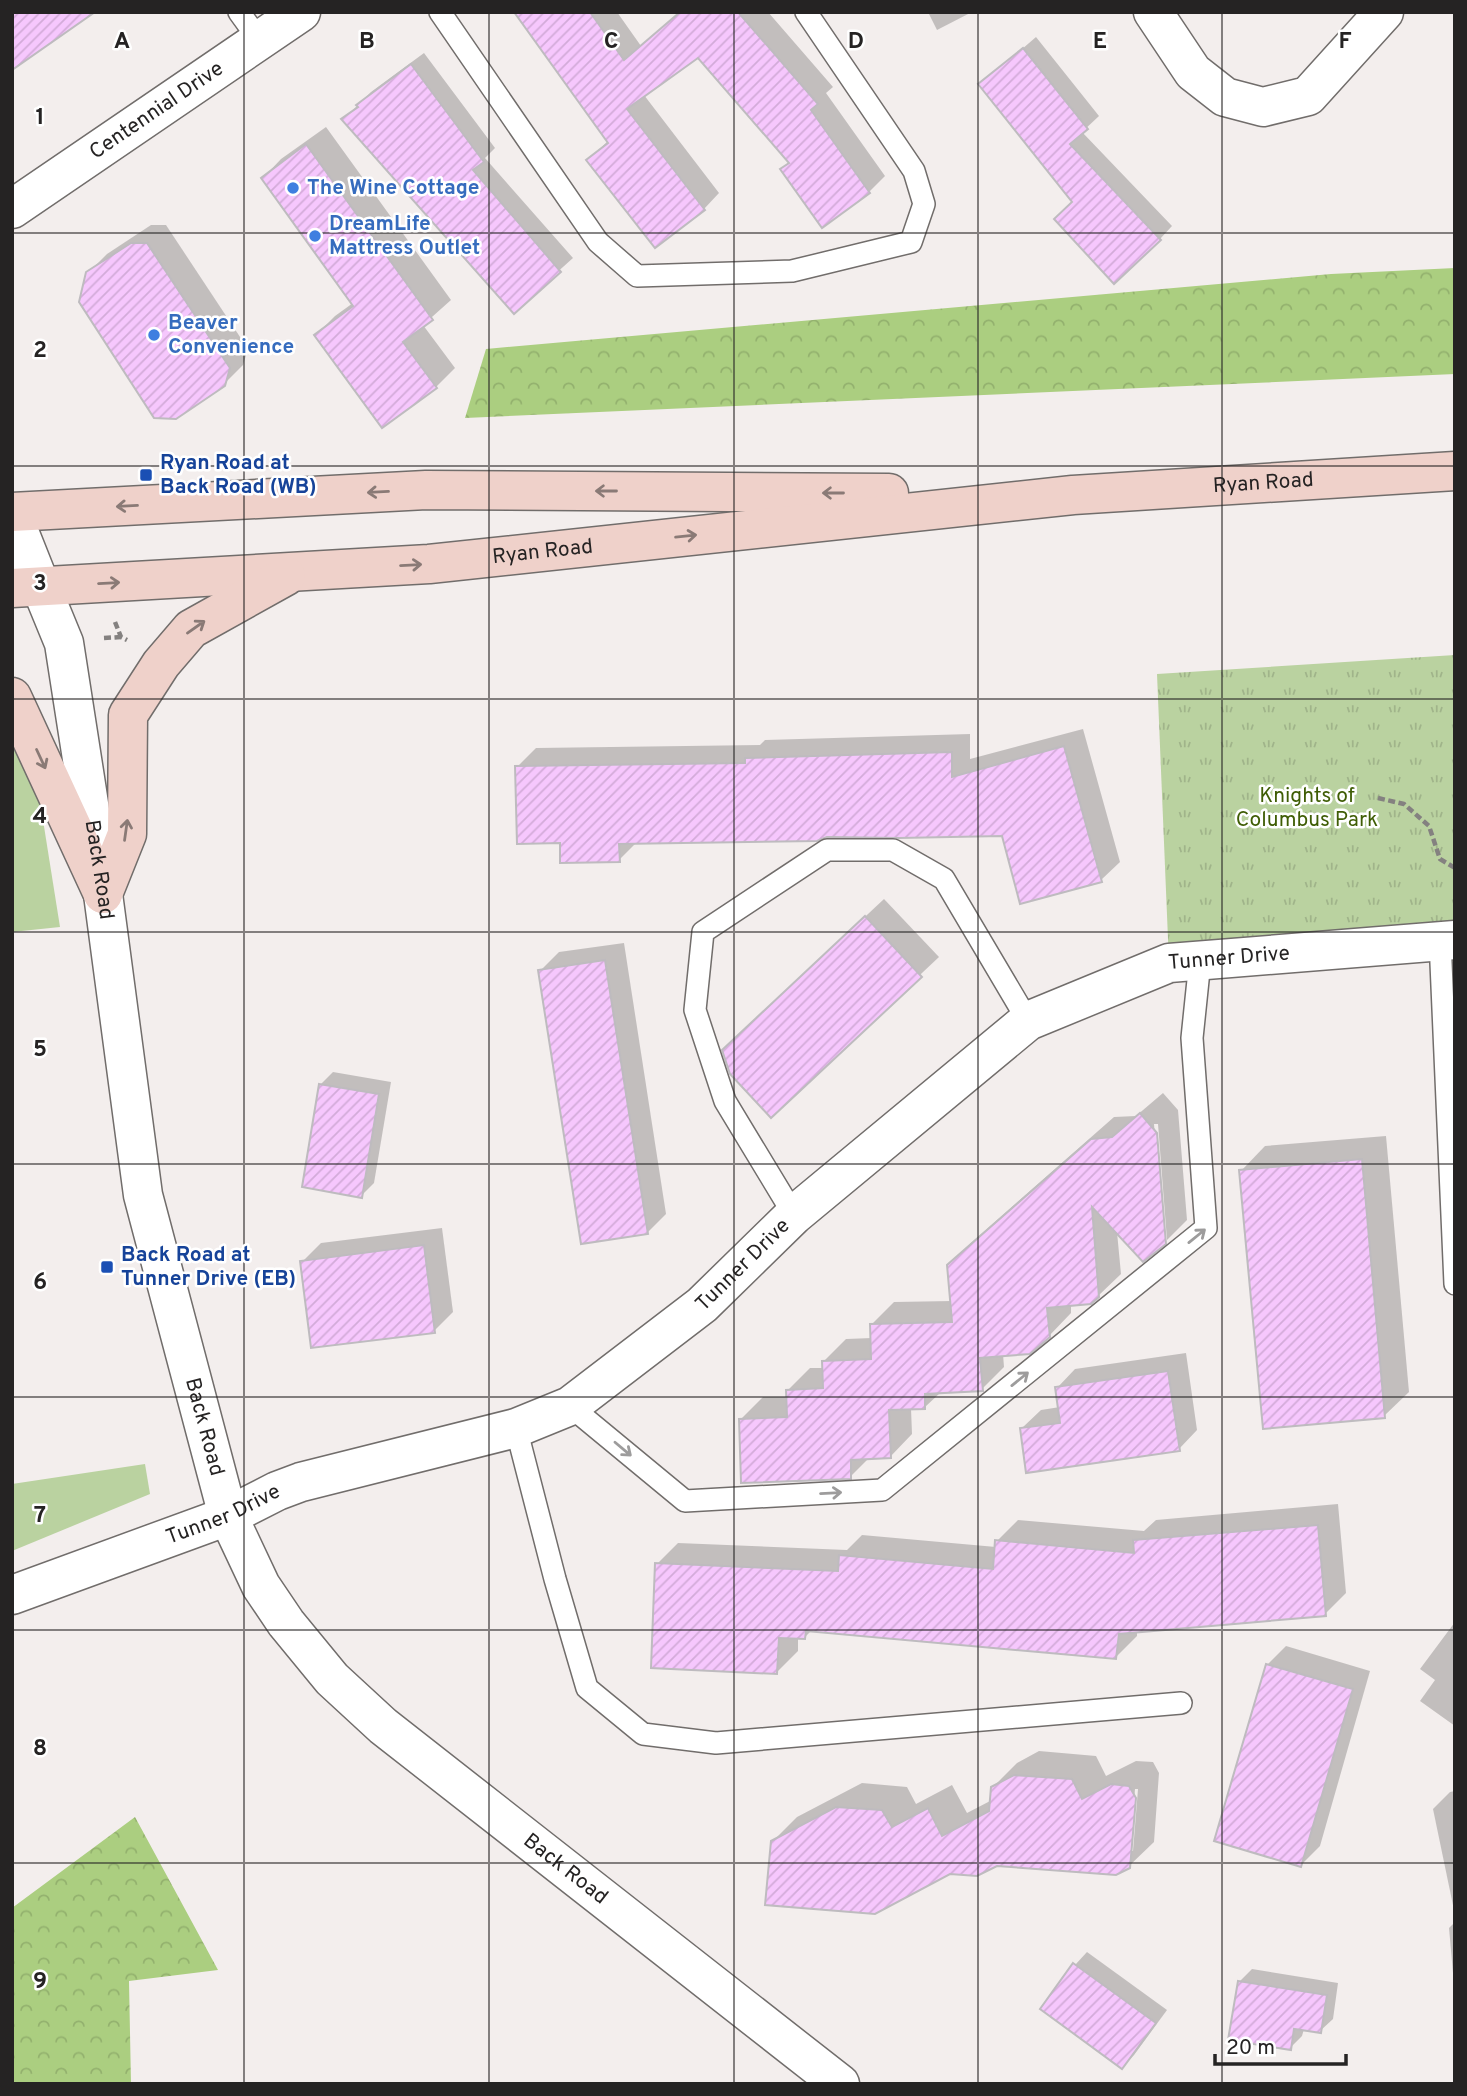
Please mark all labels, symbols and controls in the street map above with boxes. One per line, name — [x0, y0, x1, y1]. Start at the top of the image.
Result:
text: A — [114, 28, 130, 57]
text: B — [359, 28, 375, 57]
text: C — [604, 28, 618, 57]
text: D — [848, 28, 864, 57]
text: E — [1093, 28, 1107, 57]
text: F — [1338, 28, 1352, 57]
street label: Centennial Drive — [84, 55, 229, 166]
text: 1 — [35, 104, 45, 133]
place label: The Wine Cottage — [307, 175, 479, 202]
marker: The Wine Cottage — [285, 180, 301, 196]
place label: DreamLife Mattress Outlet — [329, 211, 480, 262]
marker: DreamLife Mattress Outlet — [307, 228, 323, 244]
place label: Beaver Convenience — [168, 310, 294, 361]
marker: Beaver Convenience — [146, 327, 162, 343]
text: 2 — [33, 337, 47, 366]
place label: Ryan Road at Back Road (WB) — [160, 450, 317, 501]
street label: Ryan Road — [1212, 466, 1315, 500]
marker: Ryan Road at Back Road (WB) — [138, 467, 154, 483]
one-way arrow — [595, 484, 618, 498]
one-way arrow — [367, 486, 390, 499]
one-way arrow — [822, 486, 845, 500]
one-way arrow — [116, 499, 139, 512]
one-way arrow — [674, 530, 697, 543]
street label: Ryan Road — [491, 533, 594, 571]
one-way arrow — [399, 558, 422, 571]
text: 3 — [33, 570, 47, 599]
one-way arrow — [98, 576, 120, 589]
one-way arrow — [186, 620, 205, 634]
one-way arrow — [35, 748, 48, 769]
park label: Knights of Columbus Park — [1236, 783, 1378, 834]
text: 4 — [33, 803, 47, 832]
street label: Back Road — [78, 818, 120, 921]
one-way arrow — [119, 819, 132, 842]
street label: Tunner Drive — [1167, 940, 1291, 977]
text: 5 — [33, 1036, 47, 1065]
street label: Tunner Drive — [690, 1213, 796, 1317]
one-way arrow — [1187, 1229, 1205, 1244]
place label: Back Road at Tunner Drive (EB) — [121, 1242, 296, 1293]
marker: Back Road at Tunner Drive (EB) — [99, 1259, 115, 1275]
text: 6 — [33, 1269, 47, 1298]
one-way arrow — [1010, 1371, 1028, 1387]
street label: Back Road — [178, 1375, 230, 1479]
one-way arrow — [613, 1442, 631, 1457]
street label: Tunner Drive — [162, 1478, 285, 1551]
one-way arrow — [820, 1486, 843, 1499]
text: 7 — [34, 1502, 46, 1531]
text: 8 — [33, 1735, 47, 1764]
street label: Back Road — [518, 1827, 613, 1911]
text: 9 — [33, 1968, 47, 1997]
scale bar — [1215, 2022, 1346, 2066]
text: 20 m — [1226, 2035, 1275, 2062]

